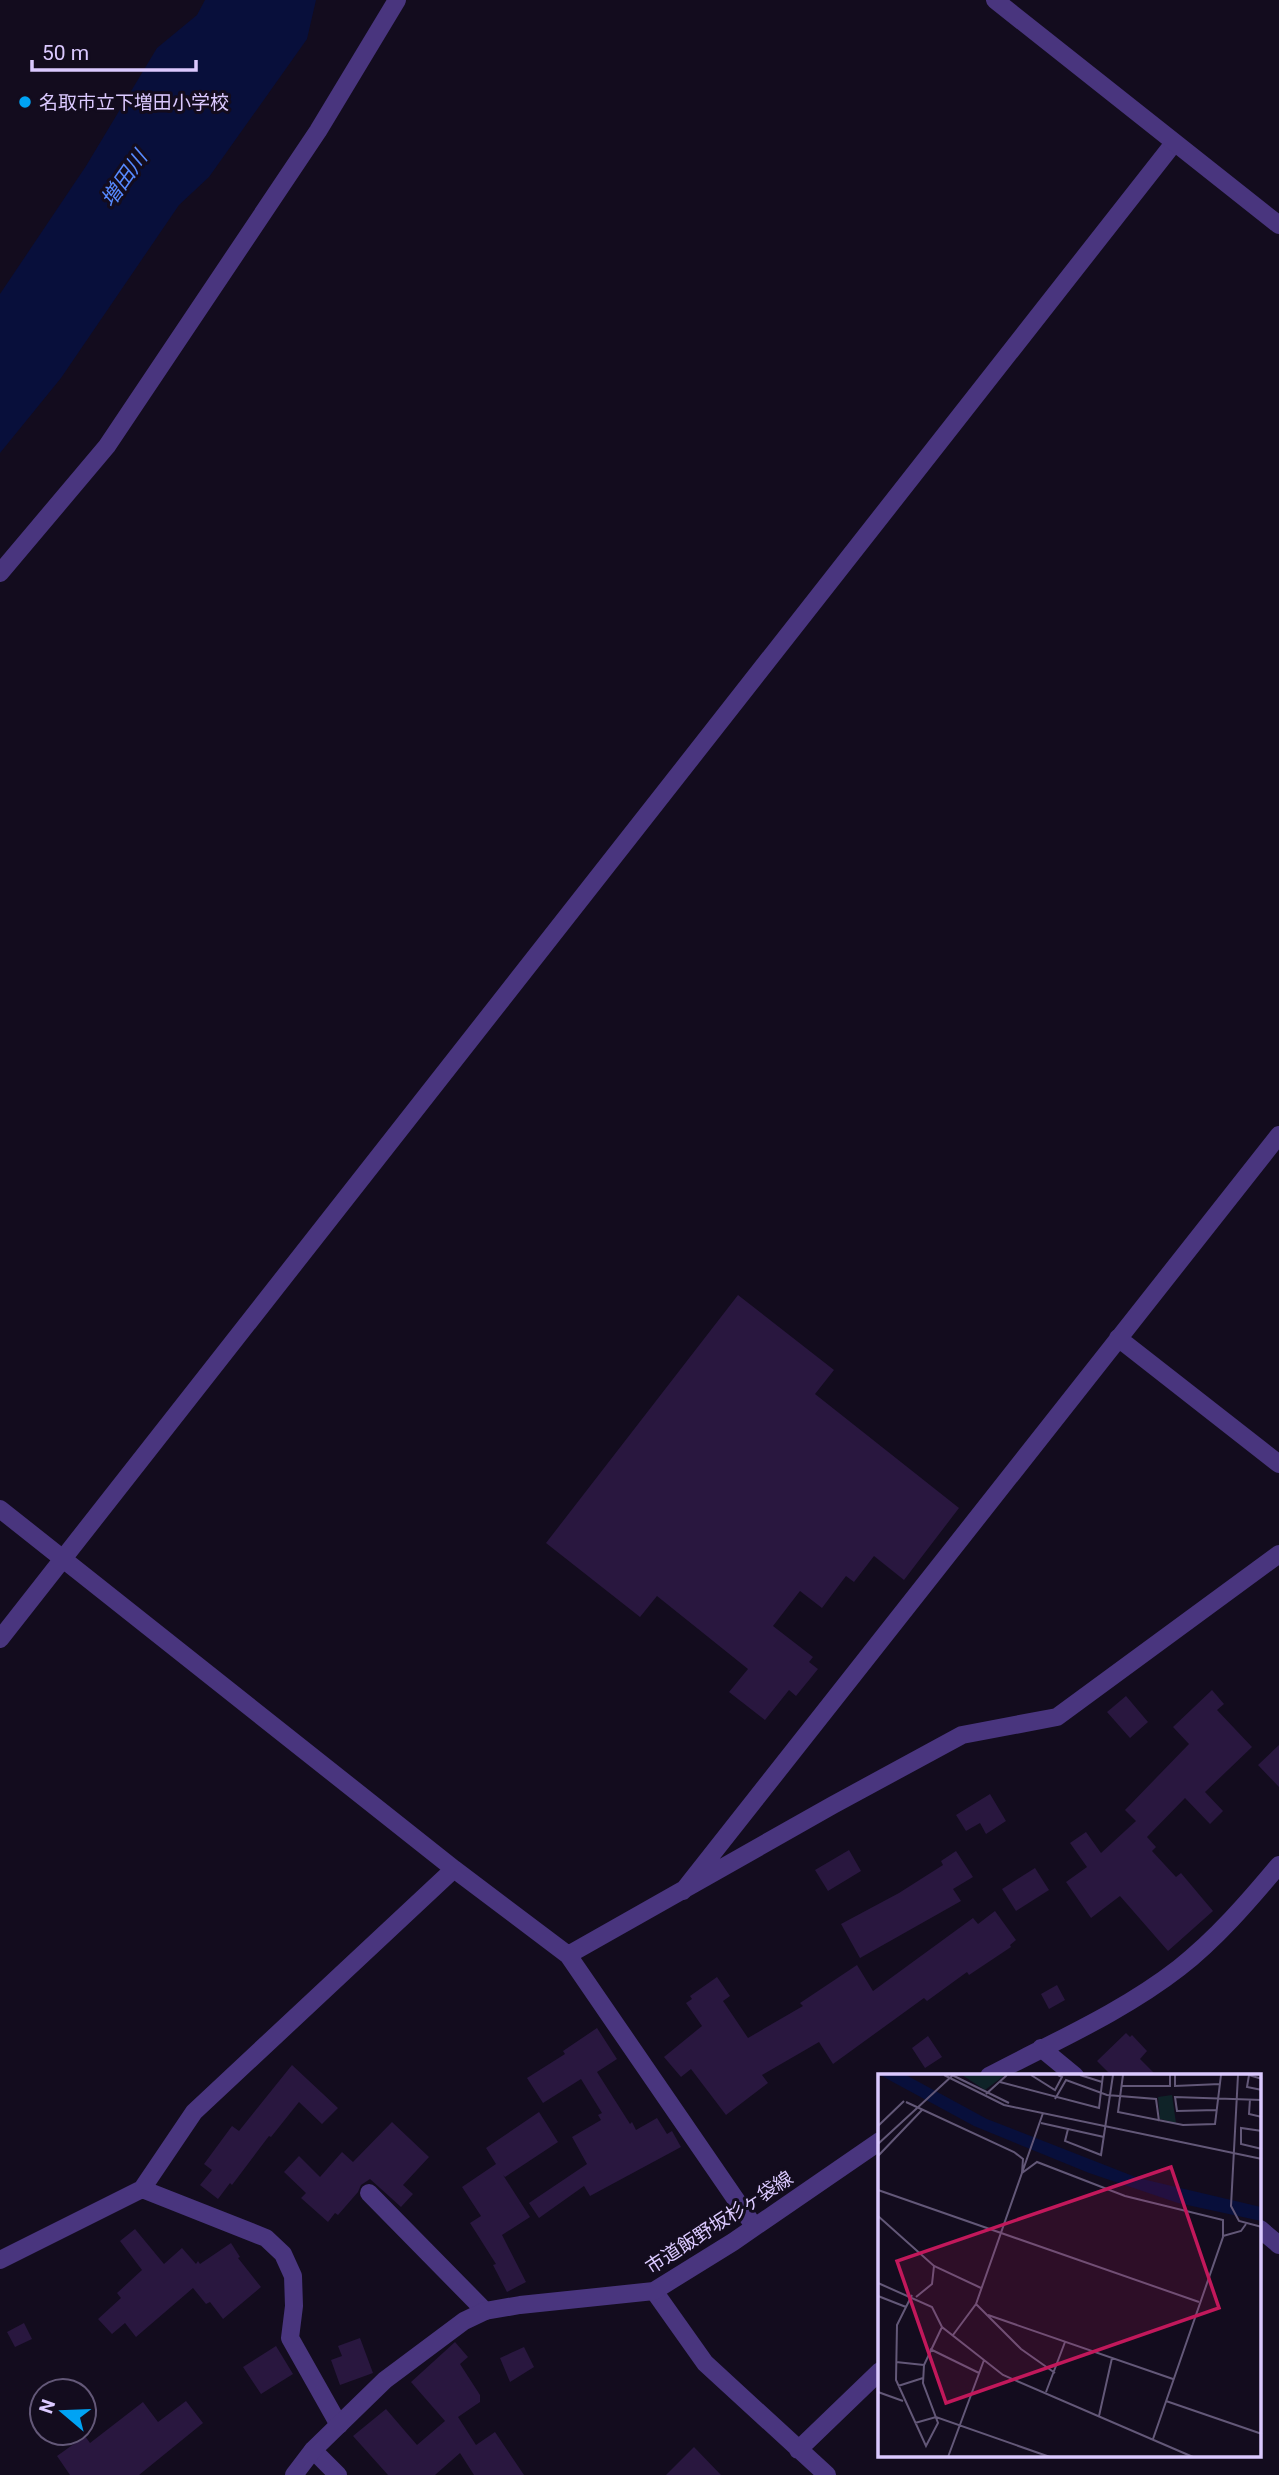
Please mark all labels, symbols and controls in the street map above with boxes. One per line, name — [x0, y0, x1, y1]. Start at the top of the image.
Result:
scale bar — [32, 28, 196, 72]
text: 50 m — [42, 41, 89, 65]
place label: 名取市立下増田小学校 — [39, 91, 229, 114]
marker: 名取市立下増田小学校 — [17, 94, 33, 110]
water label: 増田川 — [96, 145, 153, 212]
inset map — [878, 2074, 1262, 2458]
street label: 市道飯野坂杉ヶ袋線 — [641, 2166, 797, 2279]
north arrow — [28, 2377, 98, 2447]
text: N — [34, 2397, 60, 2417]

